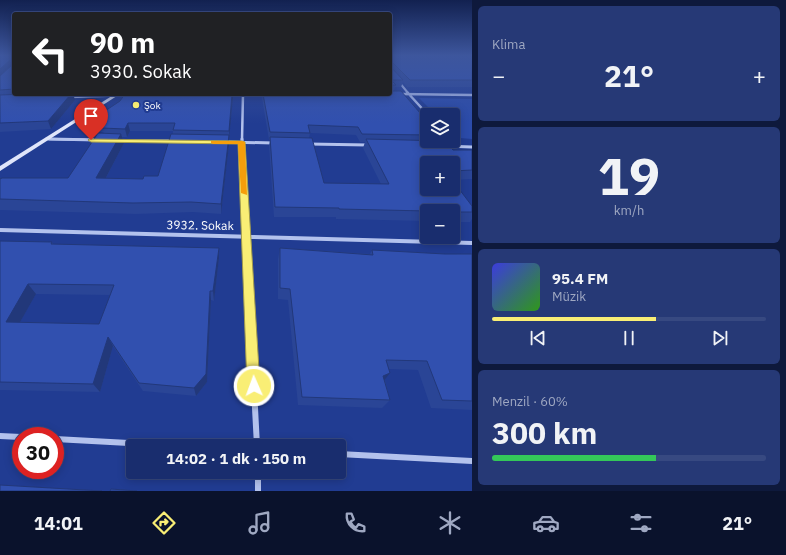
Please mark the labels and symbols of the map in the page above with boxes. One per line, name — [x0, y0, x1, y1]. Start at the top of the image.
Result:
pin — [74, 99, 108, 140]
place label: Şok — [144, 99, 161, 112]
marker: Şok — [131, 100, 141, 110]
street label: 3932. Sokak — [166, 217, 235, 233]
position arrow — [233, 365, 275, 407]
speed limit sign: 30 — [12, 427, 64, 479]

